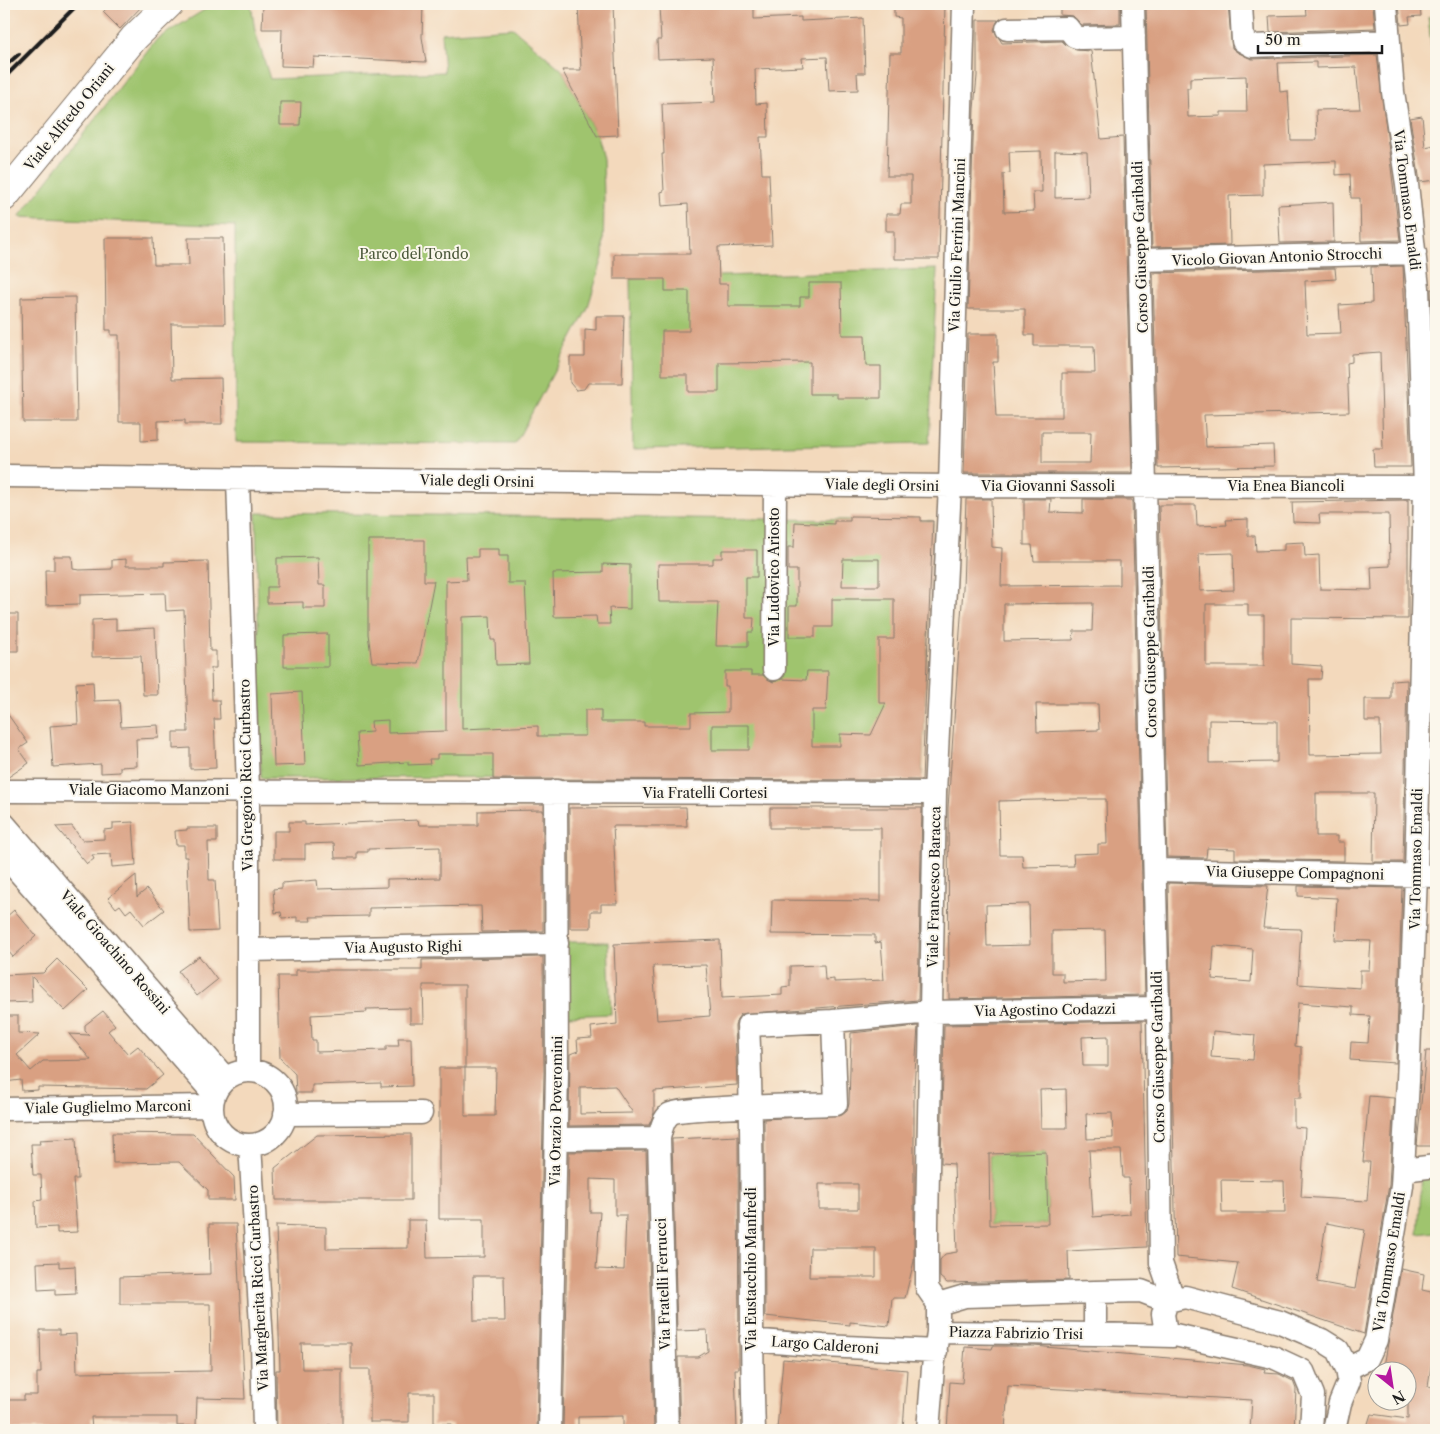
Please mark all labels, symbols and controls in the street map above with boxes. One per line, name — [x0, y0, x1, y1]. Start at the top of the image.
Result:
scale bar — [1258, 22, 1381, 54]
text: 50 m — [1265, 30, 1301, 49]
street label: Viale Alfredo Oriani — [20, 60, 118, 175]
street label: Via Tommaso Emaldi — [1389, 128, 1425, 271]
street label: Via Giulio Ferrini Mancini — [945, 158, 969, 333]
street label: Corso Giuseppe Garibaldi — [1128, 161, 1152, 333]
street label: Vicolo Giovan Antonio Strocchi — [1171, 244, 1382, 270]
park label: Parco del Tondo — [359, 245, 469, 263]
street label: Viale degli Orsini — [419, 471, 534, 491]
street label: Viale degli Orsini — [824, 475, 939, 495]
street label: Via Giovanni Sassoli — [980, 477, 1115, 495]
street label: Via Enea Biancoli — [1226, 477, 1345, 495]
street label: Via Ludovico Ariosto — [765, 507, 783, 648]
street label: Corso Giuseppe Garibaldi — [1139, 566, 1161, 738]
street label: Via Gregorio Ricci Curbastro — [235, 679, 257, 872]
street label: Viale Giacomo Manzoni — [68, 781, 229, 799]
street label: Via Fratelli Cortesi — [641, 784, 768, 802]
street label: Via Tommaso Emaldi — [1406, 788, 1426, 931]
street label: Viale Francesco Baracca — [924, 805, 944, 969]
street label: Via Giuseppe Compagnoni — [1205, 862, 1384, 884]
street label: Viale Gioachino Rossini — [56, 885, 174, 1018]
street label: Via Augusto Righi — [343, 937, 462, 957]
street label: Corso Giuseppe Garibaldi — [1147, 971, 1169, 1143]
street label: Via Agostino Codazzi — [973, 1000, 1116, 1020]
street label: Via Orazio Poveromini — [546, 1036, 566, 1187]
street label: Viale Guglielmo Marconi — [24, 1097, 191, 1117]
street label: Via Margherita Ricci Curbastro — [244, 1185, 272, 1392]
street label: Via Eustacchio Manfredi — [742, 1187, 760, 1352]
street label: Via Tommaso Emaldi — [1369, 1191, 1409, 1334]
street label: Via Fratelli Ferrucci — [652, 1218, 674, 1351]
street label: Piazza Fabrizio Trisi — [949, 1323, 1083, 1343]
street label: Largo Calderoni — [770, 1332, 880, 1358]
north arrow — [1368, 1362, 1418, 1412]
text: N — [1389, 1386, 1408, 1408]

